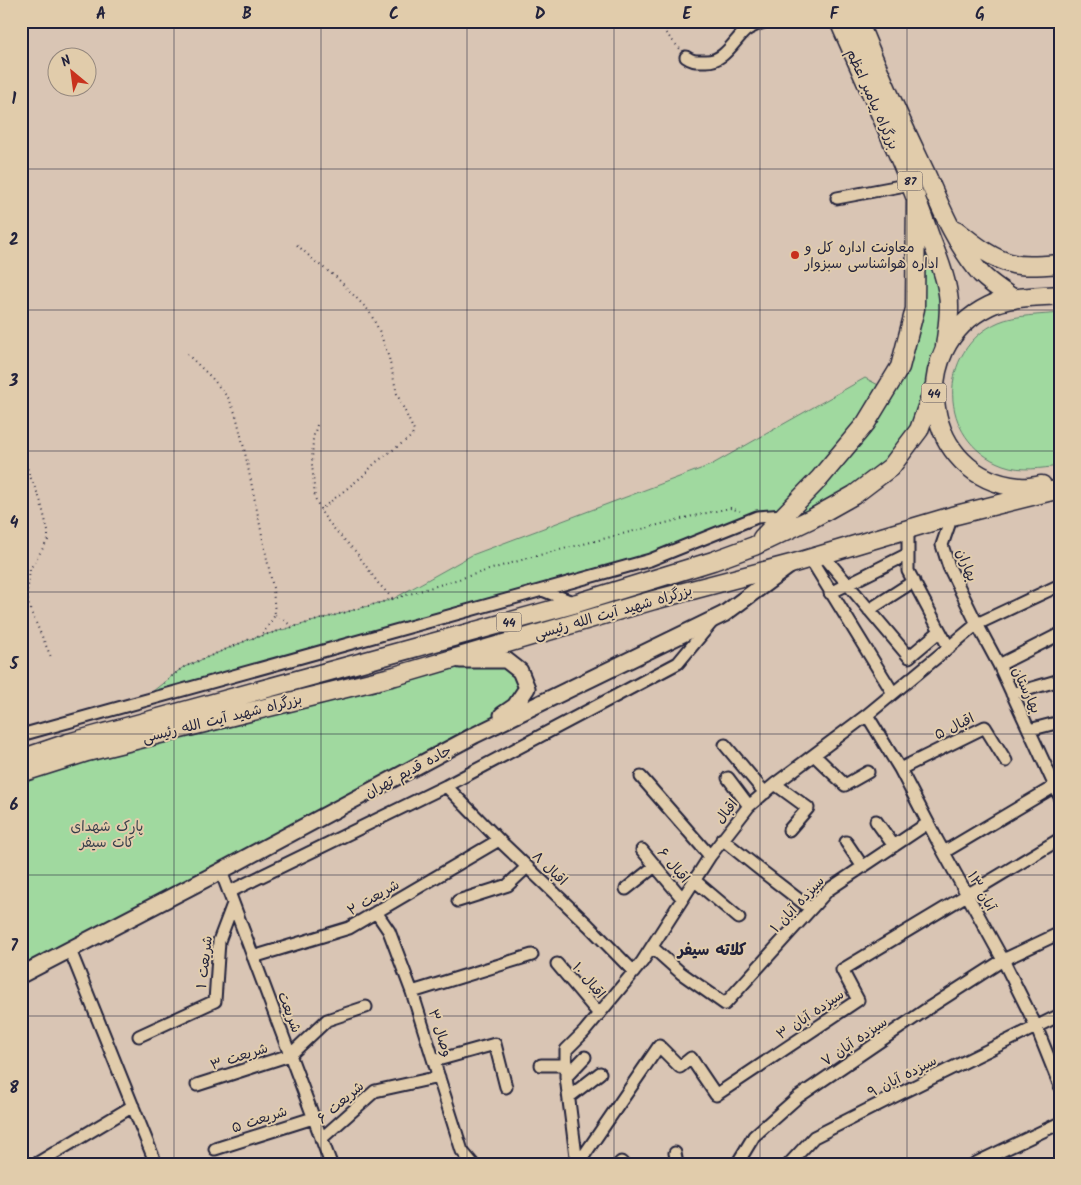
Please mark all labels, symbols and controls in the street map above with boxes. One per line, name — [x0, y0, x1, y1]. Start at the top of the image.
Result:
text: A — [96, 2, 106, 27]
text: B — [242, 2, 252, 27]
text: C — [389, 2, 399, 27]
text: D — [535, 2, 546, 27]
text: E — [683, 2, 693, 27]
text: F — [830, 2, 840, 27]
text: G — [975, 2, 985, 27]
street label: بزرگراه پیامبر اعظم — [840, 46, 904, 153]
north arrow — [48, 48, 98, 98]
text: N — [57, 50, 76, 73]
text: 1 — [12, 87, 17, 112]
road number: 87 — [898, 172, 922, 190]
text: 2 — [9, 228, 19, 253]
place label: معاونت اداره کل و اداره هواشناسی سبزوار — [804, 237, 938, 275]
marker: معاونت اداره کل و اداره هواشناسی سبزوار — [789, 249, 801, 261]
text: 3 — [9, 369, 19, 394]
road number: 44 — [922, 383, 946, 402]
text: 4 — [10, 511, 19, 536]
street label: بهاران — [950, 546, 983, 585]
street label: بزرگراه شهید آیت الله رئیسی — [532, 580, 695, 646]
road number: 44 — [496, 612, 522, 632]
text: 5 — [9, 652, 20, 677]
street label: بهارستان — [1006, 664, 1046, 717]
street label: بزرگراه شهید آیت الله رئیسی — [140, 688, 304, 749]
street label: اقبال ۵ — [931, 708, 978, 746]
street label: جاده قدیم تهران — [361, 740, 456, 804]
text: 6 — [10, 793, 19, 818]
street label: اقبال — [710, 794, 744, 829]
park label: پارک شهدای کات سیفر — [71, 816, 143, 854]
street label: اقبال ۶ — [652, 843, 695, 888]
street label: اقبال ۸ — [527, 846, 572, 891]
street label: ۱۳ آبان — [961, 868, 1001, 916]
street label: سیزده آبان ۱ — [765, 871, 830, 938]
street label: شریعت ۲ — [343, 874, 404, 922]
text: 7 — [10, 934, 18, 959]
street label: شریعت ۱ — [191, 934, 219, 990]
district label: کلاته سیفر — [676, 938, 746, 963]
street label: اقبال ۱۰ — [566, 958, 610, 1004]
street label: سیزده آبان ۳ — [772, 984, 849, 1046]
street label: شریعت — [271, 989, 307, 1036]
street label: وصال ۳ — [422, 1006, 458, 1060]
street label: سیزده آبان ۷ — [817, 1011, 892, 1072]
street label: شریعت ۳ — [208, 1037, 271, 1077]
street label: سیزده آبان ۹ — [864, 1050, 941, 1104]
text: 8 — [9, 1076, 19, 1101]
street label: شریعت ۶ — [312, 1076, 369, 1130]
street label: شریعت ۵ — [229, 1101, 290, 1139]

